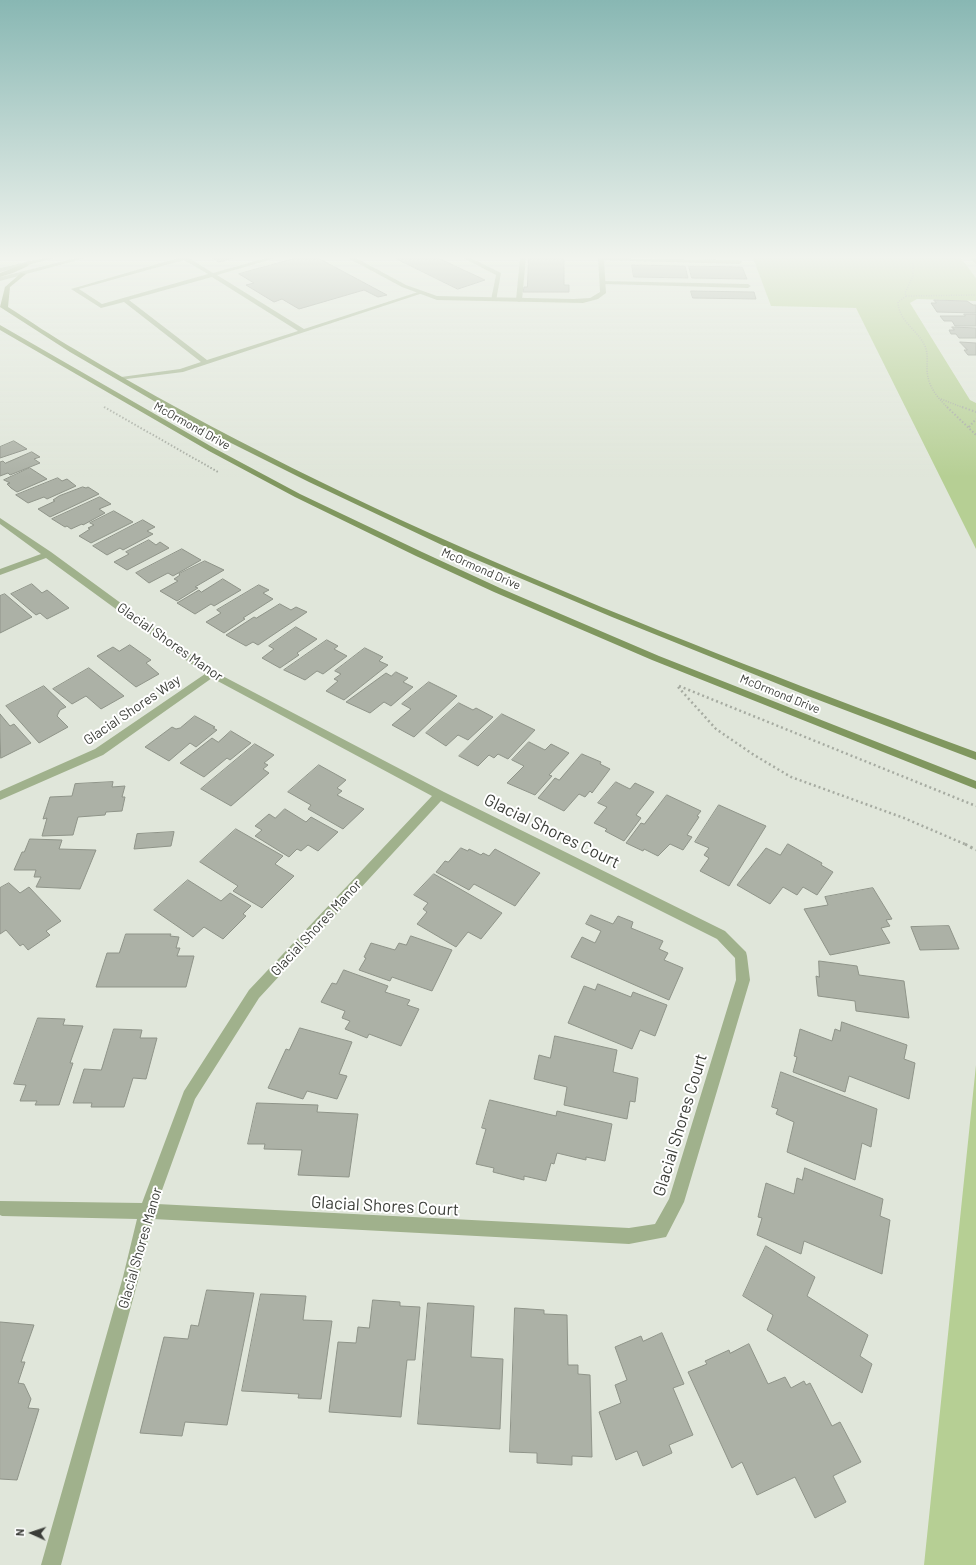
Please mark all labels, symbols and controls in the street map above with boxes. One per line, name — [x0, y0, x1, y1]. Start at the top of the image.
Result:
street label: McOrmond Drive — [151, 399, 233, 453]
street label: McOrmond Drive — [439, 545, 523, 593]
street label: Glacial Shores Manor — [114, 599, 226, 685]
street label: Glacial Shores Way — [80, 671, 184, 749]
street label: McOrmond Drive — [738, 671, 822, 717]
street label: Glacial Shores Court — [481, 789, 623, 873]
street label: Glacial Shores Manor — [267, 876, 365, 980]
street label: Glacial Shores Court — [649, 1051, 711, 1199]
street label: Glacial Shores Manor — [115, 1185, 165, 1311]
street label: Glacial Shores Court — [310, 1192, 460, 1220]
north arrow — [12, 1513, 52, 1553]
text: N — [13, 1528, 26, 1536]

